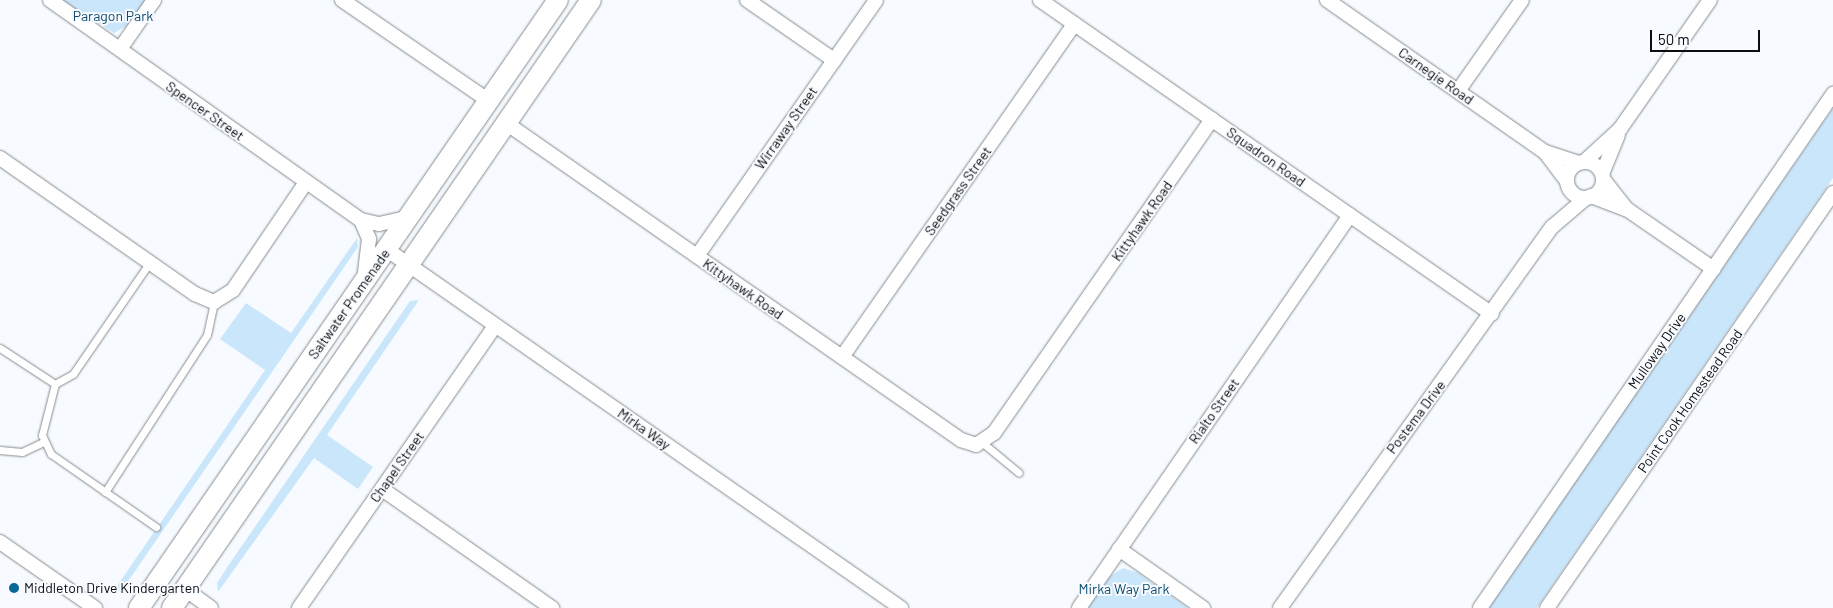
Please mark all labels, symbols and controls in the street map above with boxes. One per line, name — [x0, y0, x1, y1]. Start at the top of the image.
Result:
park label: Paragon Park — [73, 8, 153, 24]
scale bar — [1653, 20, 1763, 52]
text: 50 m — [1658, 30, 1690, 48]
street label: Carnegie Road — [1395, 44, 1477, 108]
street label: Spencer Street — [163, 78, 247, 144]
street label: Wirraway Street — [751, 83, 821, 173]
street label: Squadron Road — [1223, 124, 1309, 190]
street label: Seedgrass Street — [921, 143, 995, 239]
street label: Kittyhawk Road — [1108, 178, 1176, 264]
street label: Saltwater Promenade — [305, 246, 393, 362]
street label: Kittyhawk Road — [700, 255, 786, 323]
street label: Mulloway Drive — [1625, 310, 1689, 392]
street label: Point Cook Homestead Road — [1634, 326, 1746, 476]
street label: Rialto Street — [1185, 375, 1243, 447]
street label: Postema Drive — [1383, 377, 1449, 457]
street label: Mirka Way — [614, 405, 674, 453]
street label: Chapel Street — [366, 428, 428, 506]
place label: Middleton Drive Kindergarten — [24, 580, 200, 596]
park label: Mirka Way Park — [1079, 581, 1169, 597]
marker: Middleton Drive Kindergarten — [8, 582, 20, 594]

